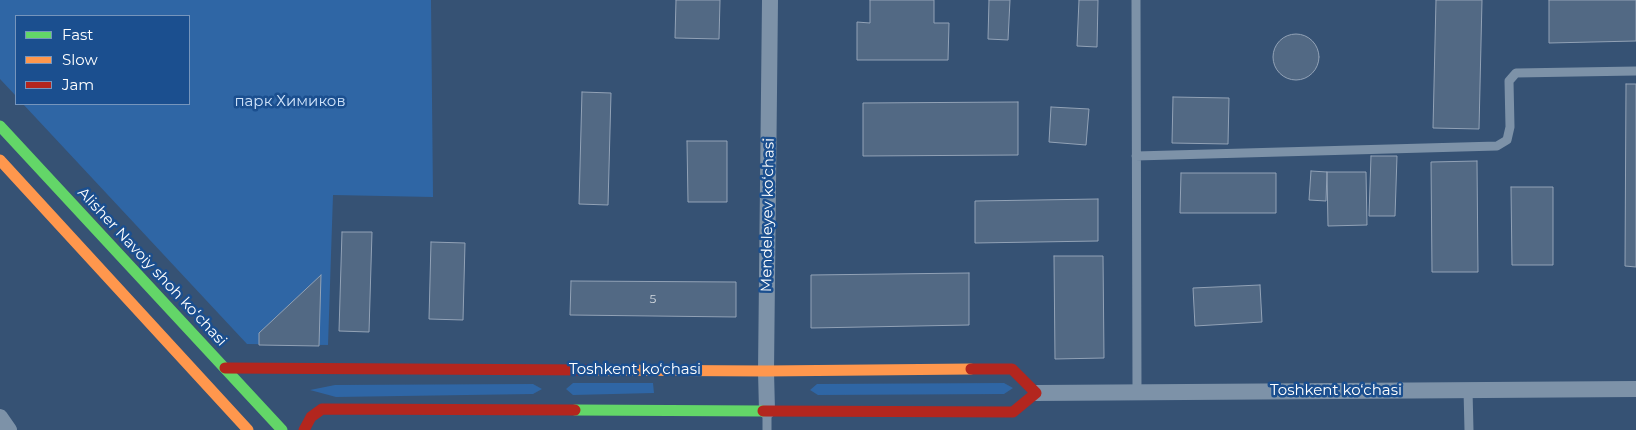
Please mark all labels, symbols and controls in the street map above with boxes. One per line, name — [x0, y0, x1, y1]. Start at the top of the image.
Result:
legend — [15, 15, 190, 105]
text: Fast — [62, 25, 93, 44]
text: Slow — [62, 50, 98, 69]
text: Jam — [62, 75, 94, 94]
park label: парк Химиков — [235, 93, 345, 111]
street label: Mendeleyev ko‘chasi — [758, 138, 778, 292]
street label: Alisher Navoiy shoh koʻchasi — [74, 184, 230, 350]
house number: 5 — [650, 292, 656, 306]
street label: Toshkent ko‘chasi — [569, 361, 701, 379]
street label: Toshkent ko‘chasi — [1270, 382, 1402, 400]

